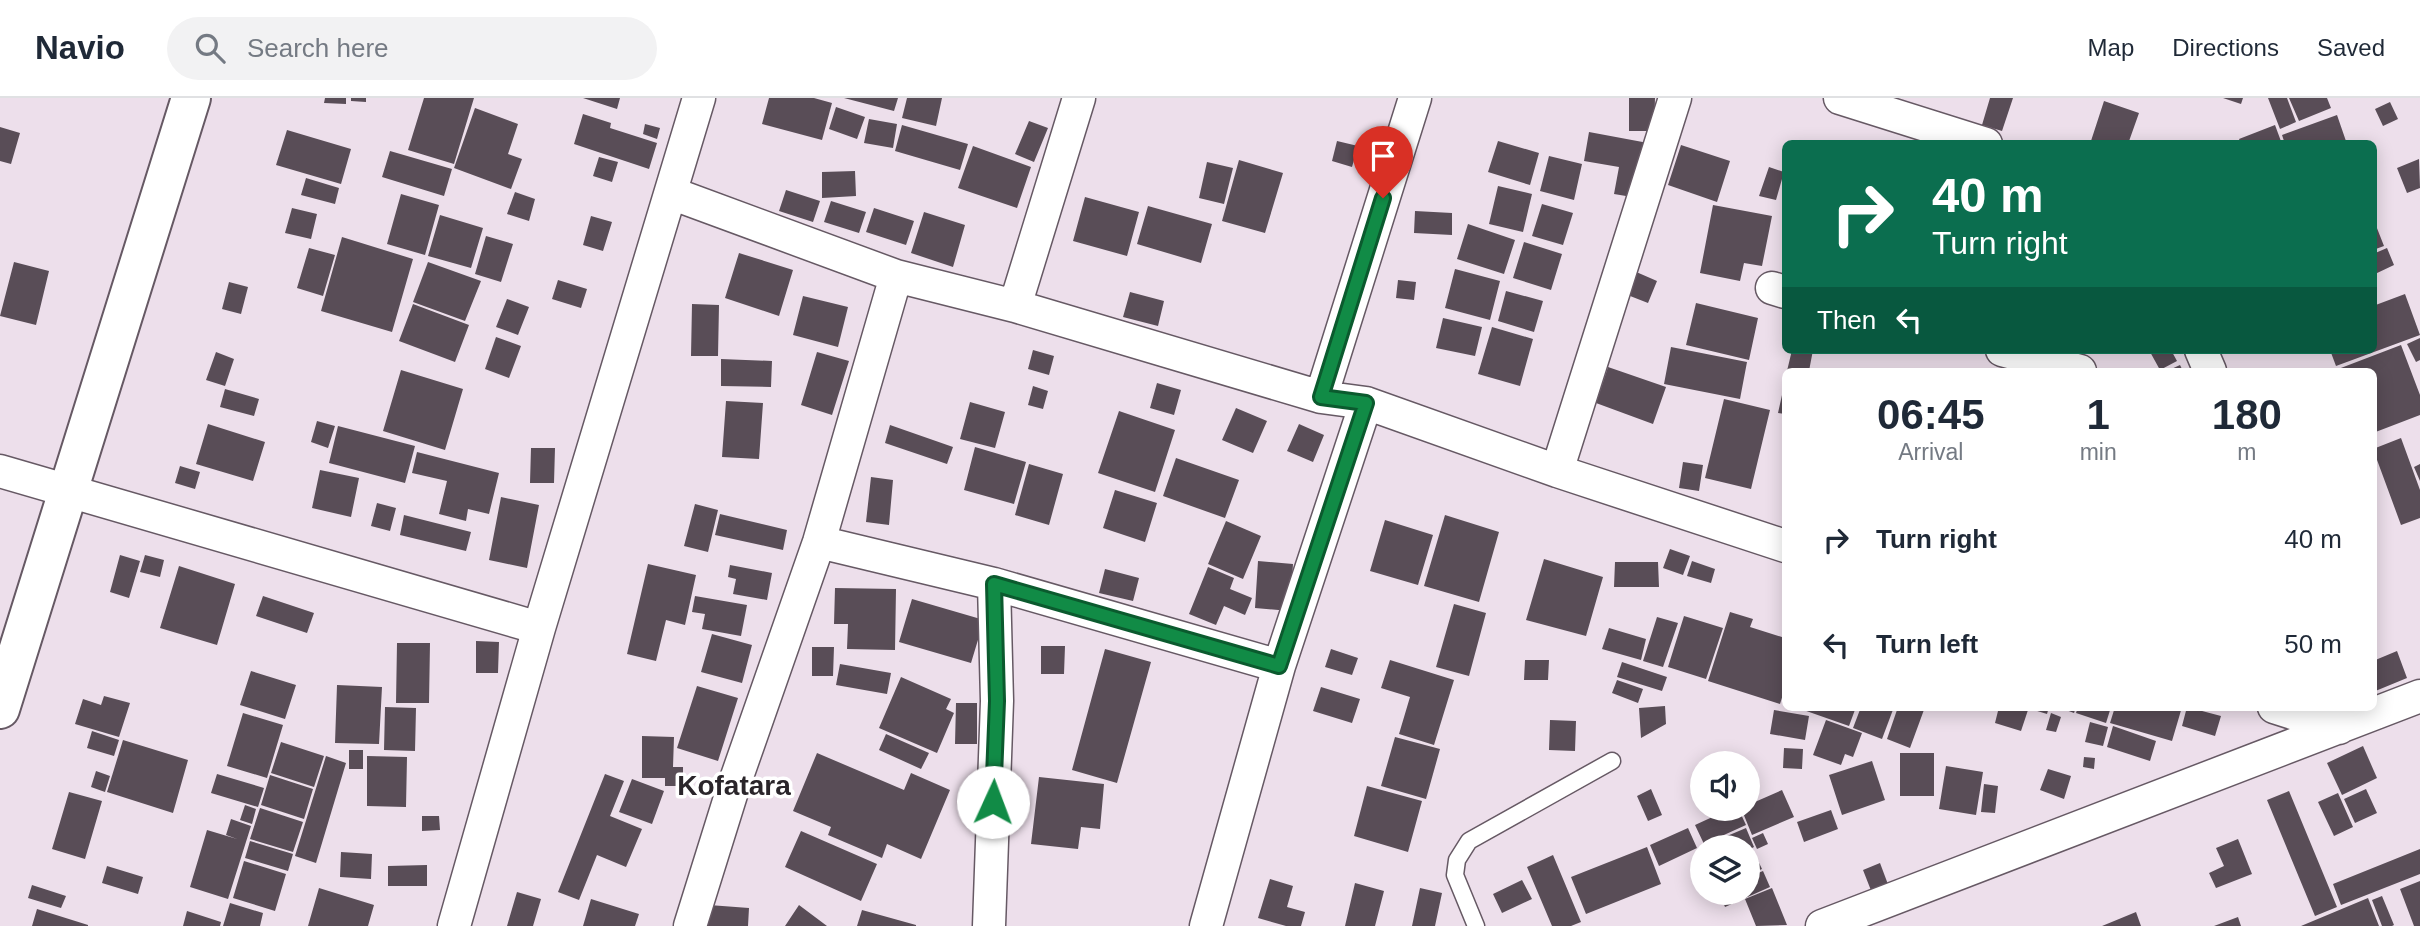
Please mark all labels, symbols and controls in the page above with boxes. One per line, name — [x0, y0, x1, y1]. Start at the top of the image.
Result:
search box — [167, 17, 657, 80]
text: Navio — [35, 29, 125, 66]
icon: search — [191, 29, 229, 67]
text: Search here — [247, 33, 389, 63]
text: Map — [2088, 34, 2134, 61]
text: Directions — [2172, 34, 2279, 61]
text: Saved — [2317, 34, 2385, 61]
pin — [1353, 126, 1413, 198]
icon: arrive — [1364, 137, 1402, 175]
icon: right — [1817, 168, 1908, 259]
text: 40 m — [1932, 168, 2044, 222]
text: Turn right — [1932, 225, 2068, 261]
icon: left — [1890, 301, 1928, 339]
text: Then — [1817, 305, 1876, 335]
text: 06:45 — [1877, 391, 1985, 438]
text: 1 — [2086, 391, 2110, 438]
text: 180 — [2212, 391, 2282, 438]
text: Arrival — [1898, 439, 1963, 465]
text: min — [2080, 439, 2117, 465]
text: m — [2237, 439, 2256, 465]
icon: right — [1817, 521, 1855, 559]
text: Turn right — [1876, 524, 1997, 554]
text: 40 m — [2284, 524, 2342, 554]
icon: left — [1817, 626, 1855, 664]
text: Turn left — [1876, 629, 1978, 659]
text: 50 m — [2284, 629, 2342, 659]
map controls — [1690, 751, 1760, 905]
button: sound — [1690, 751, 1760, 821]
position arrow — [956, 765, 1030, 839]
district label: Kofatara — [677, 770, 791, 801]
button: layers — [1690, 835, 1760, 905]

